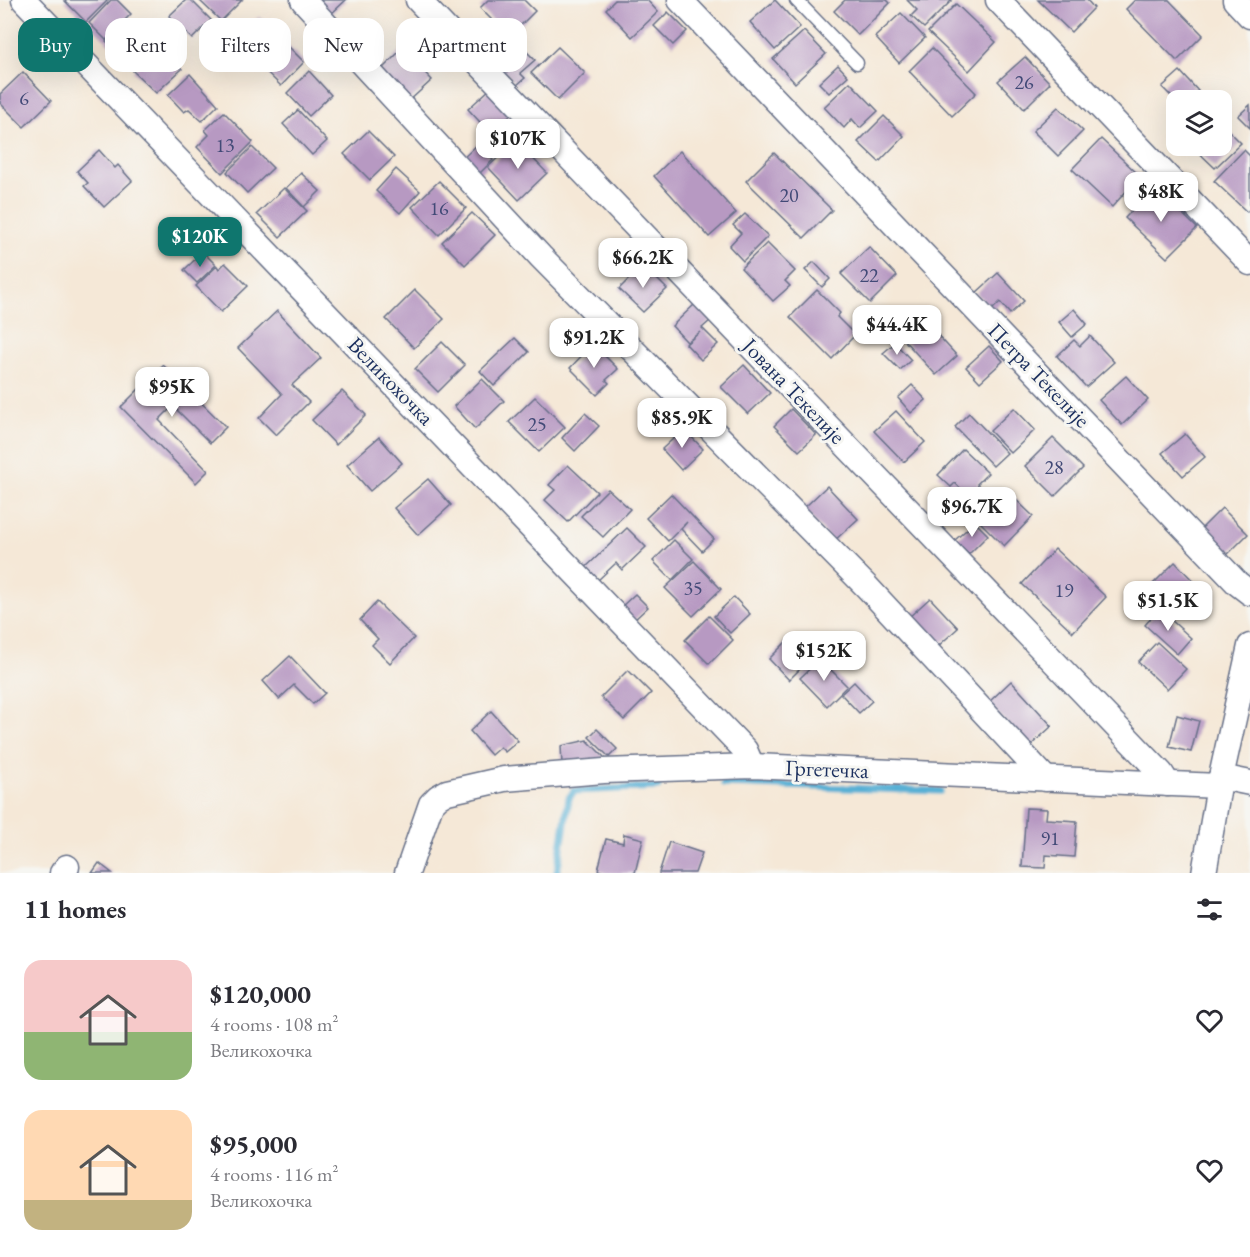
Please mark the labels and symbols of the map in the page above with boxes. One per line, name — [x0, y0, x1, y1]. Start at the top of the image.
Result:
house number: 26 — [1014, 69, 1034, 95]
house number: 6 — [19, 85, 29, 111]
pin: $107K — [476, 119, 560, 170]
house number: 13 — [215, 132, 235, 158]
pin: $48K — [1125, 172, 1197, 223]
house number: 20 — [779, 182, 799, 208]
house number: 16 — [429, 195, 449, 221]
pin: $120K — [158, 217, 242, 268]
pin: $66.2K — [594, 238, 692, 289]
house number: 22 — [859, 262, 879, 288]
pin: $44.4K — [848, 305, 946, 356]
street label: Петра Текелије — [982, 316, 1097, 434]
pin: $91.2K — [545, 318, 643, 369]
street label: Великохочка — [341, 330, 441, 432]
street label: Јована Текелије — [735, 330, 852, 450]
pin: $95K — [136, 367, 208, 418]
pin: $85.9K — [633, 398, 731, 449]
house number: 25 — [527, 411, 547, 437]
house number: 28 — [1044, 454, 1064, 480]
pin: $96.7K — [923, 487, 1021, 538]
house number: 35 — [683, 575, 703, 601]
house number: 19 — [1054, 577, 1074, 603]
pin: $51.5K — [1119, 581, 1217, 632]
pin: $152K — [782, 631, 866, 682]
street label: Гргетечка — [785, 753, 869, 785]
house number: 91 — [1040, 825, 1060, 851]

